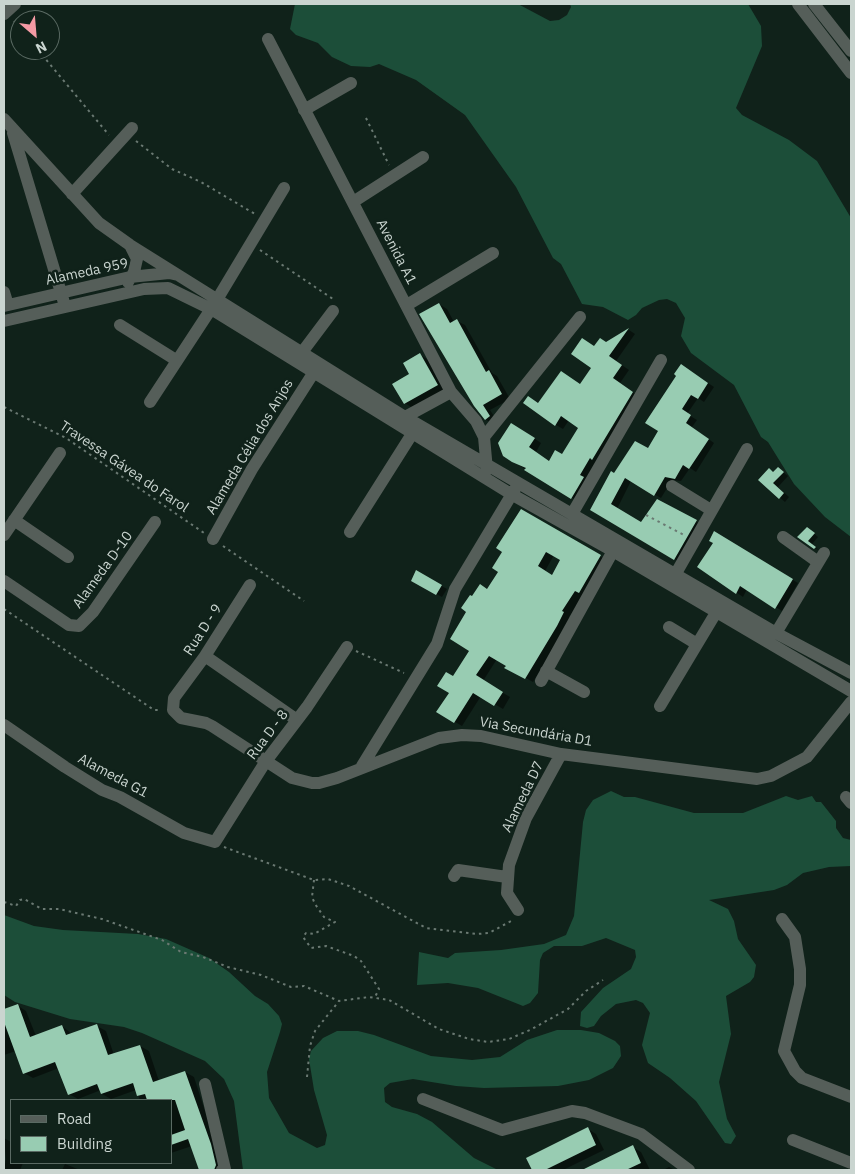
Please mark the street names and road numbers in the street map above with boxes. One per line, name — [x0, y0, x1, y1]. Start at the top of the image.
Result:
street label: Avenida A1 — [372, 217, 420, 287]
street label: Alameda 959 — [44, 255, 130, 289]
street label: Alameda Célia dos Anjos — [203, 376, 297, 518]
street label: Travessa Gávea do Farol — [56, 418, 192, 516]
street label: Alameda D-10 — [69, 528, 137, 612]
street label: Rua D - 9 — [180, 601, 226, 659]
street label: Rua D - 8 — [244, 707, 292, 763]
street label: Via Secundária D1 — [478, 714, 594, 750]
street label: Alameda G1 — [75, 750, 151, 802]
street label: Alameda D7 — [499, 759, 547, 835]

